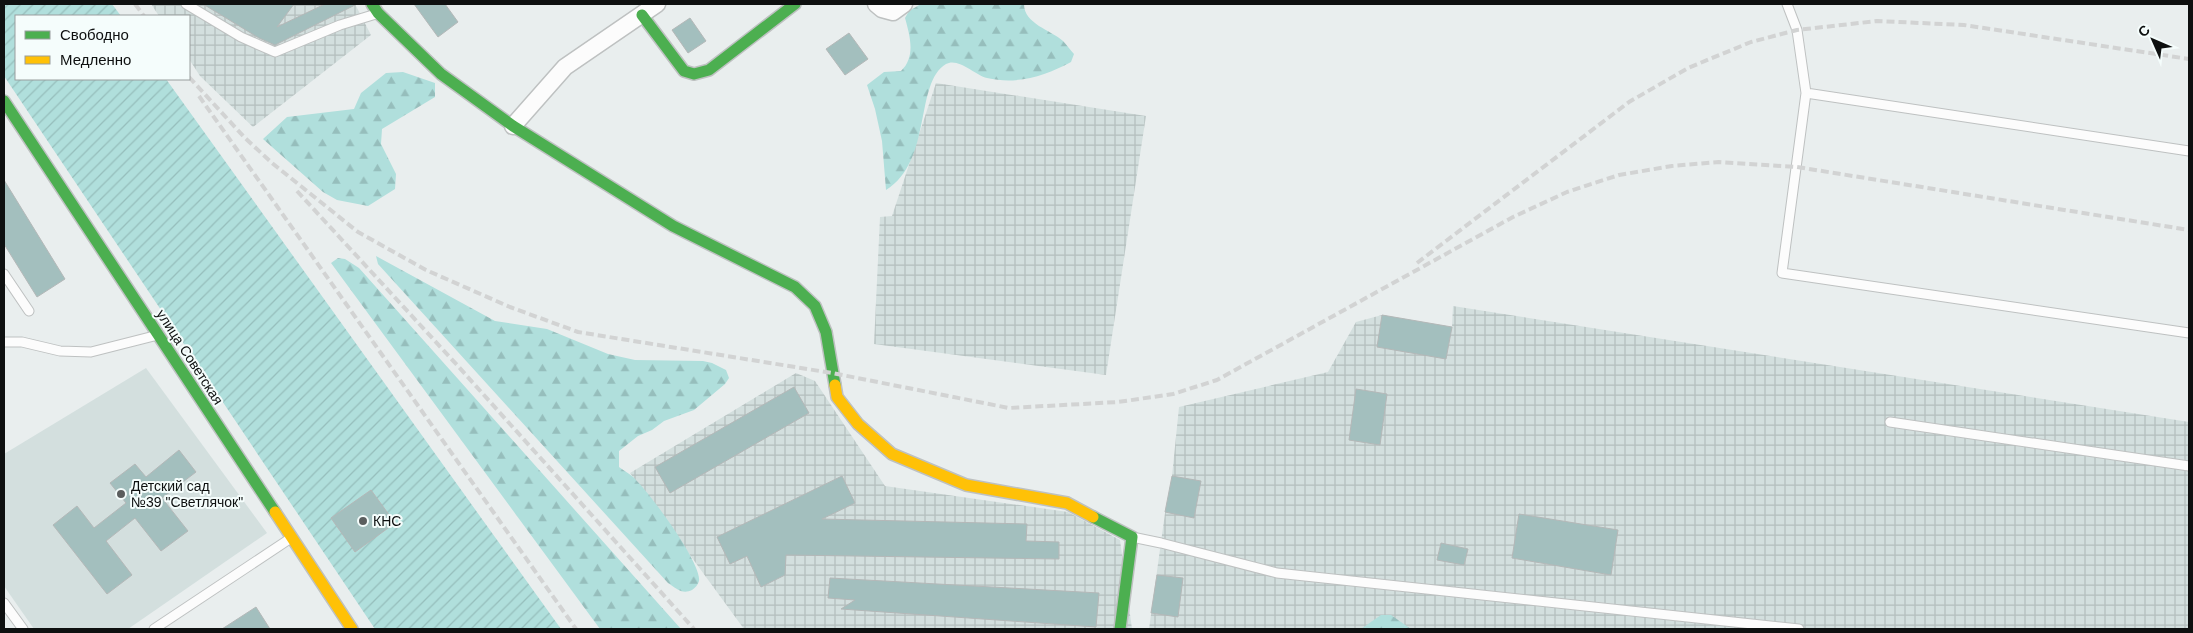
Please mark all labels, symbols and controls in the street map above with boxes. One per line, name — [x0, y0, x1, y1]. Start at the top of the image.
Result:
legend — [15, 15, 190, 80]
north arrow — [2128, 15, 2178, 65]
text: С — [2135, 22, 2153, 40]
text: Свободно — [60, 26, 129, 43]
text: Медленно — [60, 51, 131, 68]
street label: улица Советская — [153, 307, 227, 407]
place label: Детский сад №39 "Светлячок" — [131, 478, 243, 510]
marker: Детский сад №39 "Светлячок" — [115, 488, 127, 500]
place label: КНС — [373, 513, 401, 529]
marker: КНС — [357, 515, 369, 527]

